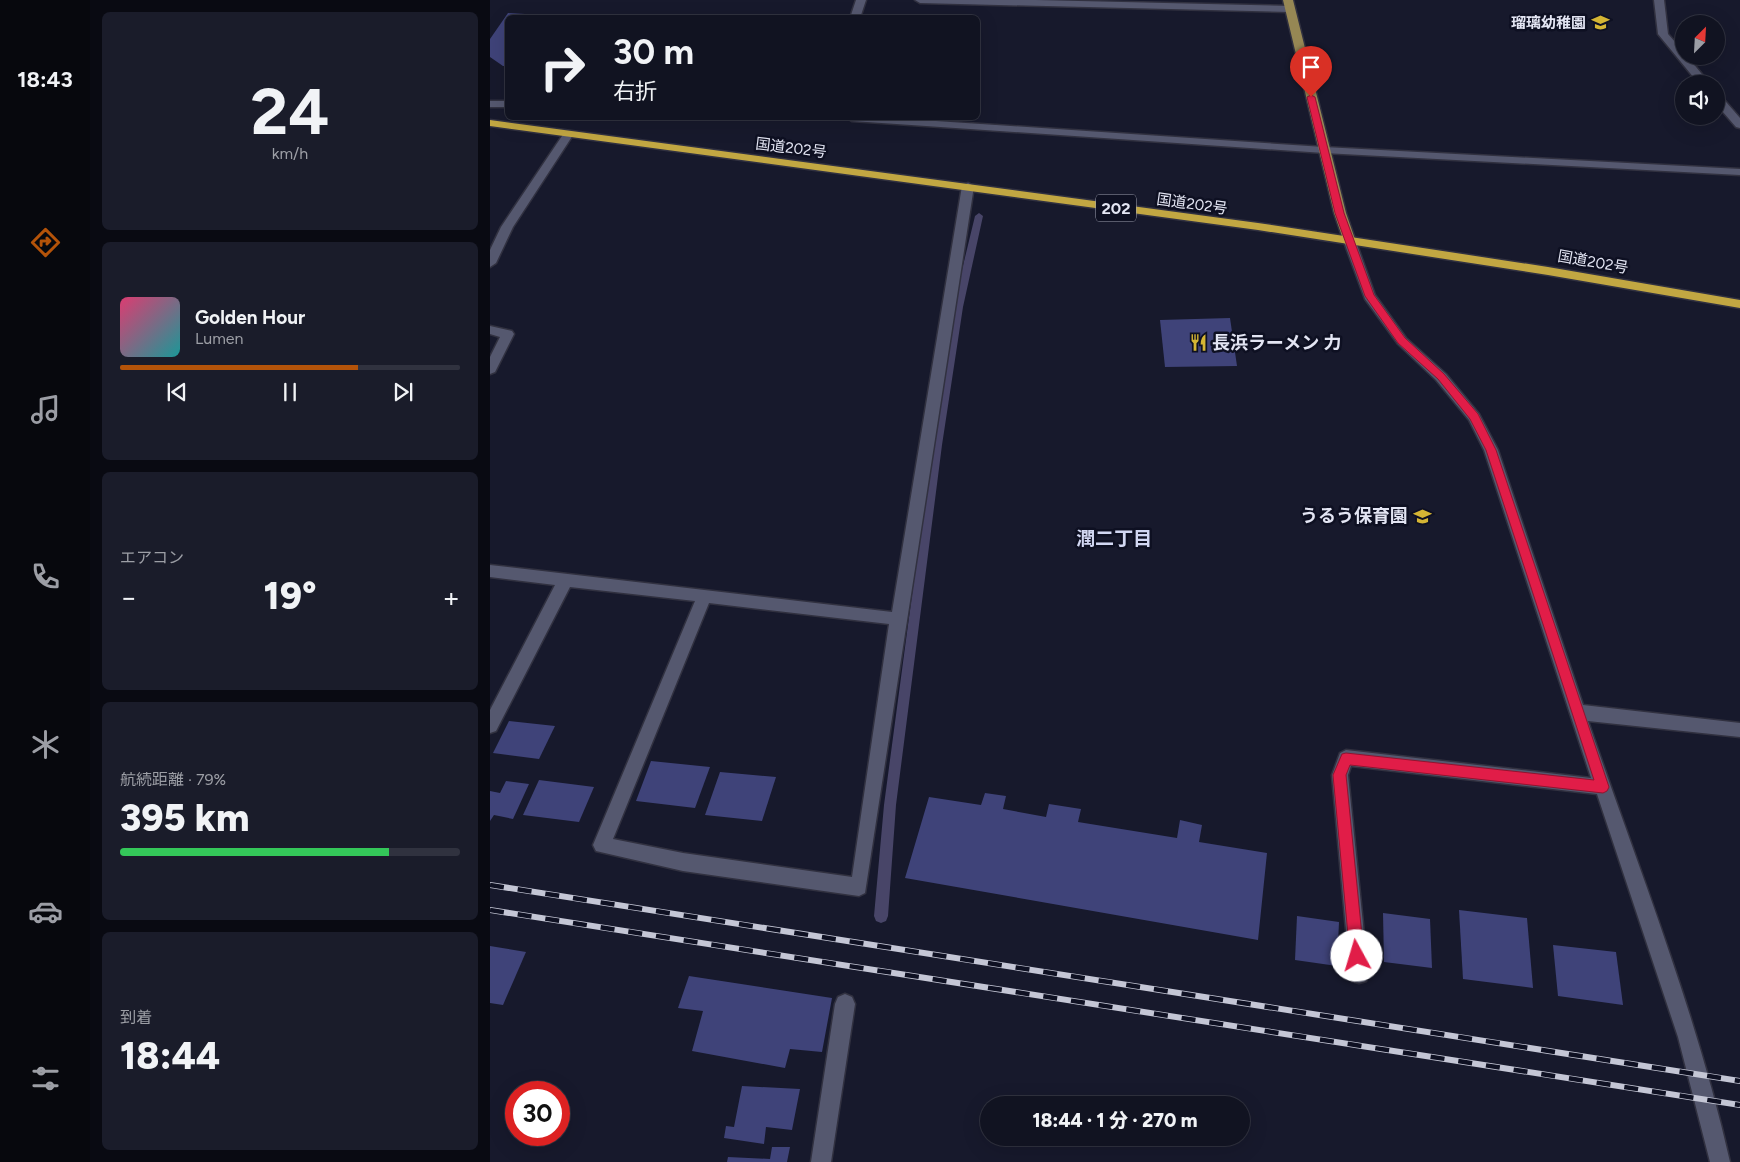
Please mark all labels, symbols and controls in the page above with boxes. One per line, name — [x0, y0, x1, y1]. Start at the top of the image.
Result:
school or university icon: 瑠璃幼稚園 — [1590, 13, 1610, 33]
place label: 瑠璃幼稚園 — [1511, 14, 1586, 32]
north arrow — [1675, 15, 1725, 65]
map controls — [1675, 15, 1725, 125]
text: 30 m — [613, 31, 694, 73]
icon: right — [530, 35, 595, 100]
pin — [1290, 46, 1332, 97]
icon: arrive — [1297, 53, 1325, 81]
text: 18:43 — [17, 66, 73, 93]
text: 24 — [251, 72, 329, 150]
button: sound — [1675, 75, 1725, 125]
text: 右折 — [613, 78, 657, 105]
street label: 国道202号 — [754, 135, 828, 161]
text: km/h — [272, 144, 308, 163]
street label: 国道202号 — [1155, 190, 1229, 218]
road number: 202 — [1096, 194, 1136, 222]
icon: directions — [28, 225, 63, 260]
street label: 国道202号 — [1556, 247, 1630, 277]
text: Golden Hour — [195, 306, 305, 329]
text: Lumen — [195, 329, 244, 348]
place label: 長浜ラーメン 力 — [1212, 332, 1342, 354]
restaurant icon: 長浜ラーメン 力 — [1188, 333, 1208, 353]
icon: previous — [163, 378, 191, 406]
icon: pause — [276, 378, 304, 406]
icon: next — [389, 378, 417, 406]
icon: music — [28, 392, 63, 427]
place label: うるう保育園 — [1300, 505, 1408, 527]
school or university icon: うるう保育園 — [1412, 506, 1432, 526]
district label: 潤二丁目 — [1076, 527, 1152, 550]
text: エアコン — [120, 548, 184, 567]
icon: phone — [28, 559, 63, 594]
text: 19° — [263, 573, 317, 619]
text: − — [120, 580, 137, 614]
text: + — [443, 580, 460, 614]
icon: climate — [28, 727, 63, 762]
text: 航続距離 · 79% — [120, 770, 226, 789]
text: 395 km — [120, 795, 250, 841]
icon: car — [28, 894, 63, 929]
position arrow — [1330, 929, 1382, 981]
text: 到着 — [120, 1008, 152, 1027]
text: 18:44 — [120, 1033, 220, 1079]
icon: filters — [28, 1061, 63, 1096]
speed limit sign: 30 — [505, 1081, 570, 1146]
text: 18:44 · 1 分 · 270 m — [1033, 1109, 1197, 1132]

